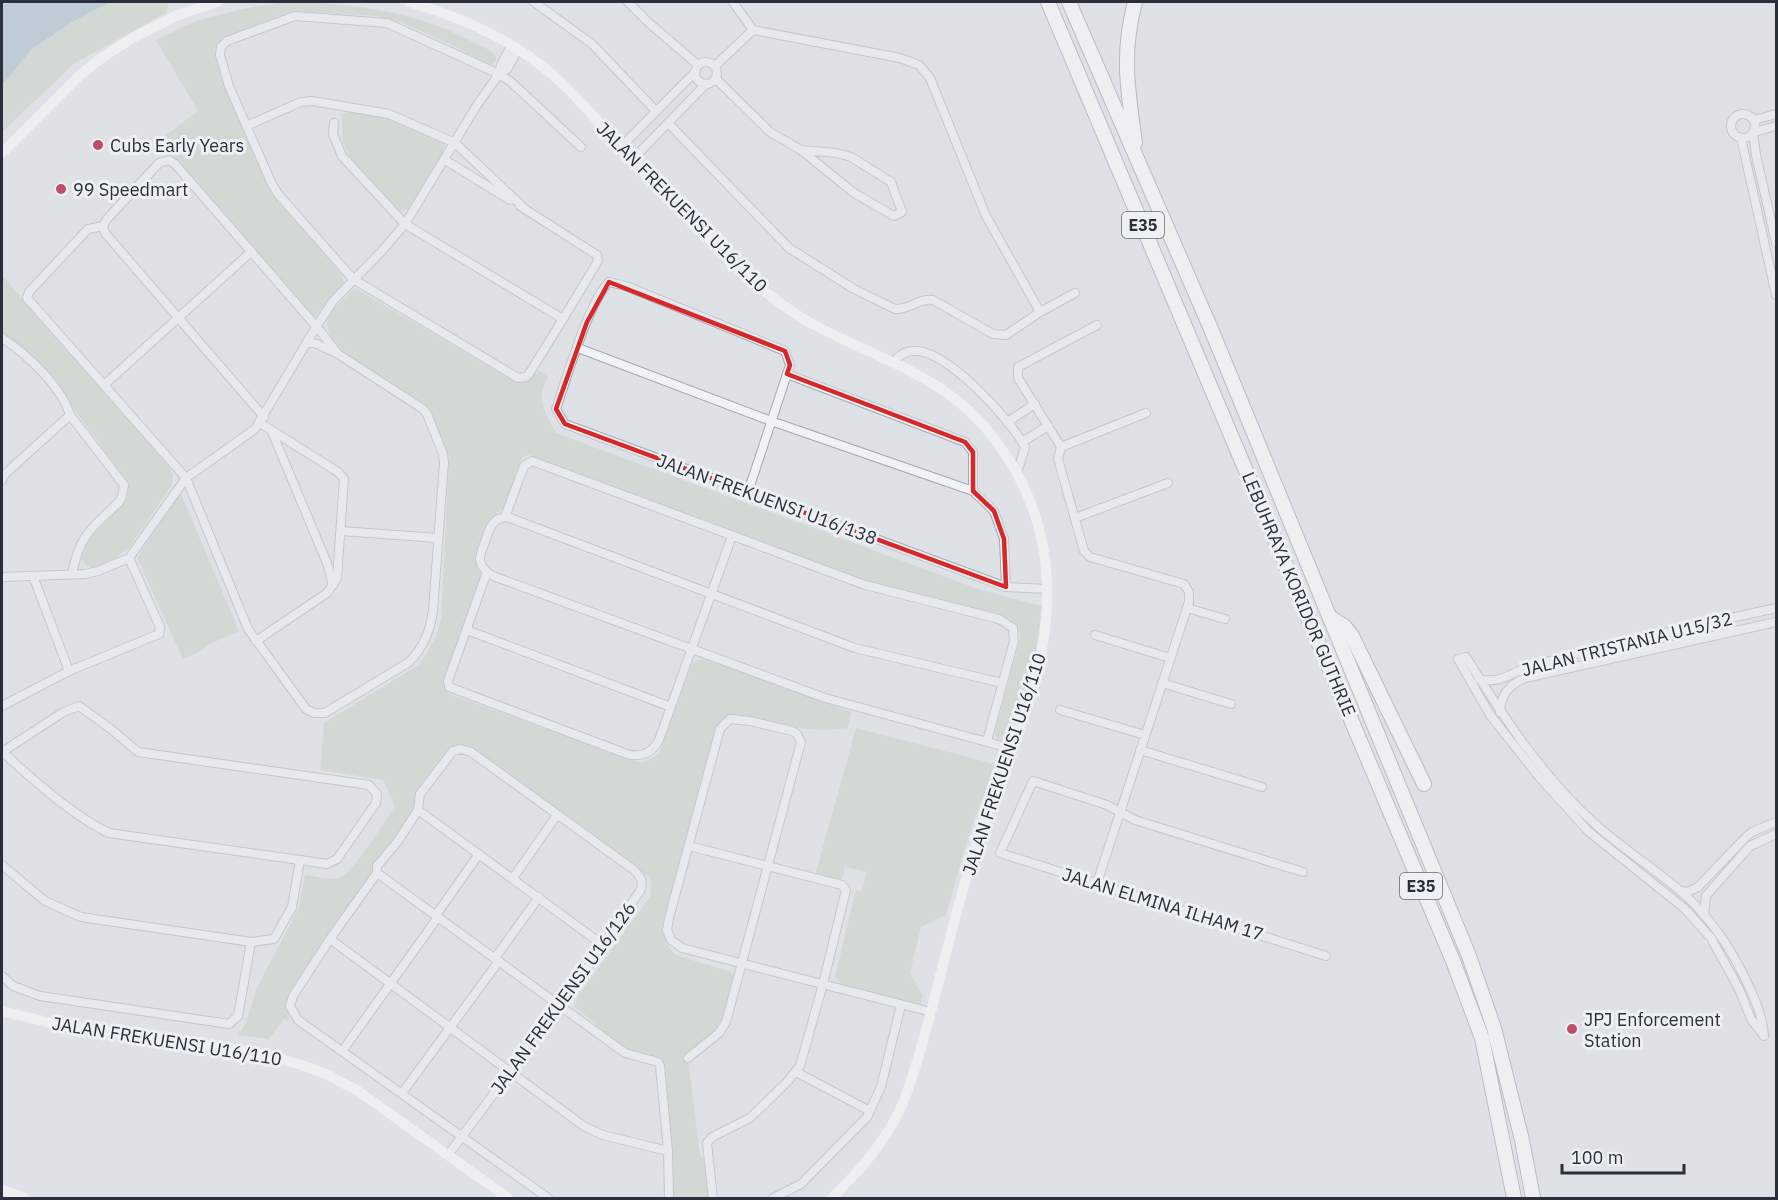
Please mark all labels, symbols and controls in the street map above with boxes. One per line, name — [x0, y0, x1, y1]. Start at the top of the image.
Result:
street label: JALAN FREKUENSI U16/110 — [592, 117, 772, 297]
place label: Cubs Early Years — [110, 134, 244, 157]
marker: Cubs Early Years — [91, 138, 105, 152]
place label: 99 Speedmart — [73, 178, 188, 201]
marker: 99 Speedmart — [54, 182, 68, 196]
road number: E35 — [1122, 212, 1164, 238]
street label: JALAN FREKUENSI U16/138 — [654, 448, 880, 550]
street label: LEBUHRAYA KORIDOR GUTHRIE — [1237, 468, 1361, 720]
street label: JALAN TRISTANIA U15/32 — [1519, 607, 1735, 681]
street label: JALAN FREKUENSI U16/110 — [957, 650, 1051, 878]
street label: JALAN ELMINA ILHAM 17 — [1060, 862, 1266, 946]
road number: E35 — [1400, 873, 1442, 899]
street label: JALAN FREKUENSI U16/126 — [485, 897, 641, 1099]
place label: JPJ Enforcement Station — [1584, 1008, 1721, 1052]
street label: JALAN FREKUENSI U16/110 — [50, 1011, 284, 1071]
marker: JPJ Enforcement Station — [1565, 1022, 1579, 1036]
scale bar — [1562, 1137, 1684, 1175]
text: 100 m — [1571, 1146, 1623, 1169]

